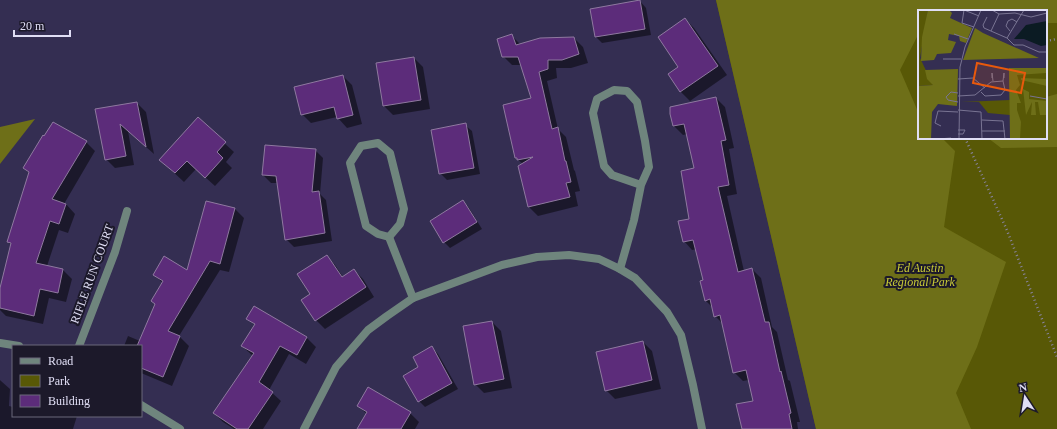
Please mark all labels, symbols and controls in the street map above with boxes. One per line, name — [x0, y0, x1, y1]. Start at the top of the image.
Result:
inset map — [918, 10, 1047, 139]
scale bar — [14, 12, 70, 38]
text: 20 m — [20, 19, 45, 33]
street label: RIFLE RUN COURT — [68, 222, 117, 326]
park label: Ed Austin Regional Park — [884, 261, 955, 289]
legend — [12, 345, 142, 417]
text: Road — [48, 354, 73, 368]
text: Park — [48, 374, 70, 388]
north arrow — [1005, 377, 1045, 417]
text: N — [1018, 381, 1028, 394]
text: Building — [48, 394, 90, 408]

